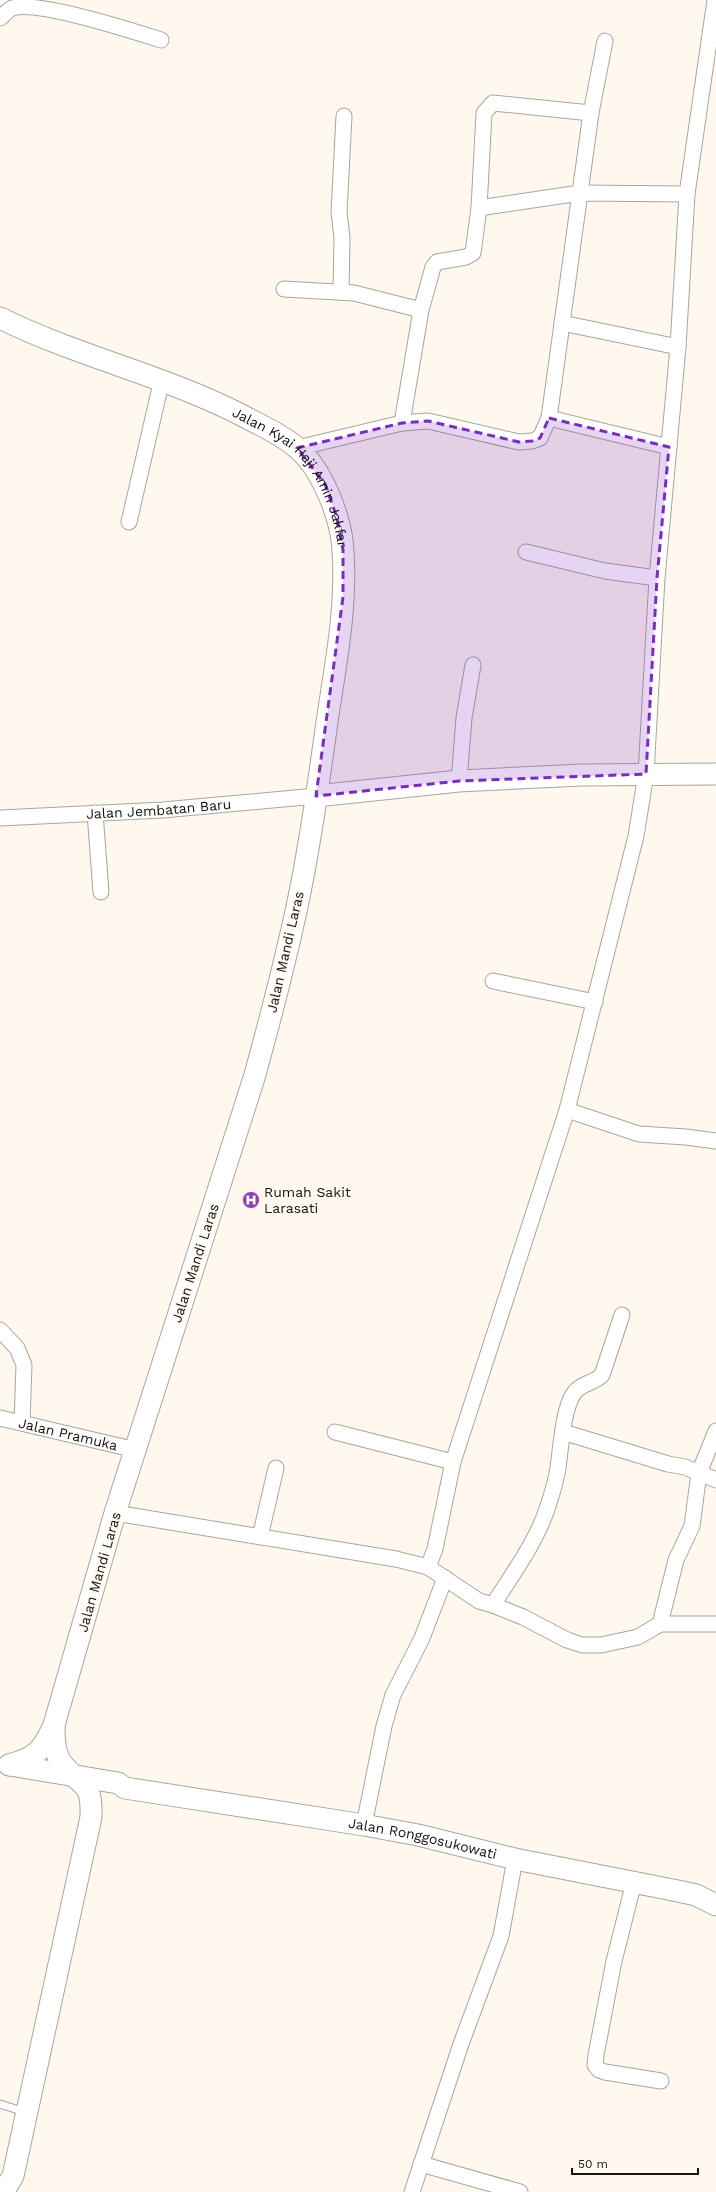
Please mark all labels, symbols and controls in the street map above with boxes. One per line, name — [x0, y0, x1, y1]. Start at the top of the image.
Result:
street label: Jalan Kyai Haji Amin Jakfar — [230, 404, 351, 548]
street label: Jalan Jembatan Baru — [86, 796, 232, 822]
street label: Jalan Mandi Laras — [263, 890, 307, 1014]
place label: Rumah Sakit Larasati — [264, 1184, 351, 1216]
hospital icon: Rumah Sakit Larasati — [241, 1190, 261, 1210]
street label: Jalan Mandi Laras — [168, 1202, 222, 1324]
street label: Jalan Pramuka — [17, 1415, 119, 1453]
street label: Jalan Mandi Laras — [74, 1510, 124, 1634]
street label: Jalan Ronggosukowati — [347, 1815, 498, 1862]
scale bar — [572, 2150, 698, 2176]
text: 50 m — [578, 2157, 608, 2171]

